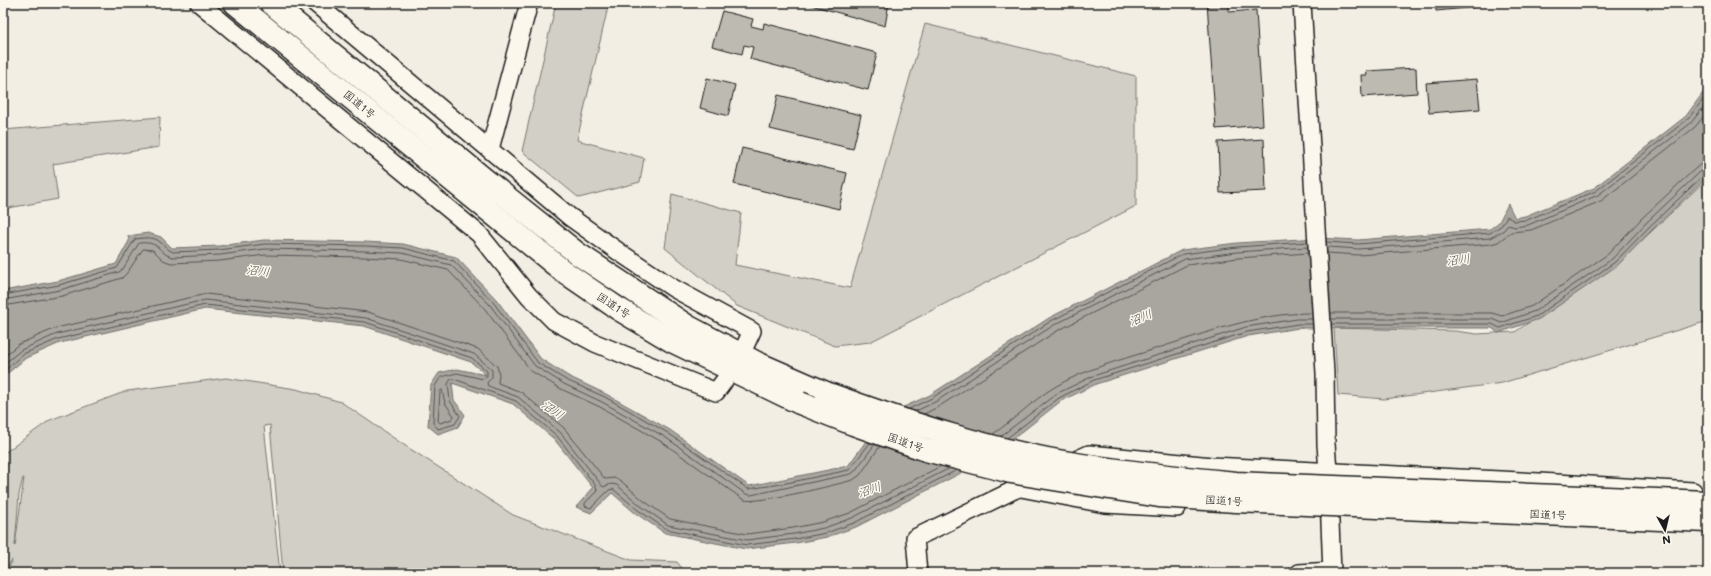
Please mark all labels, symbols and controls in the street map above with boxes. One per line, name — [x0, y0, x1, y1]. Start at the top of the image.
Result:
street label: 国道1号 — [341, 86, 379, 122]
water label: 沼川 — [1445, 249, 1471, 269]
water label: 沼川 — [245, 261, 271, 279]
street label: 国道1号 — [594, 288, 634, 322]
water label: 沼川 — [1126, 305, 1154, 329]
water label: 沼川 — [539, 396, 567, 422]
street label: 国道1号 — [886, 429, 926, 455]
water label: 沼川 — [855, 478, 883, 500]
street label: 国道1号 — [1205, 492, 1243, 508]
street label: 国道1号 — [1529, 506, 1567, 522]
north arrow — [1645, 510, 1685, 550]
text: N — [1661, 532, 1672, 548]

